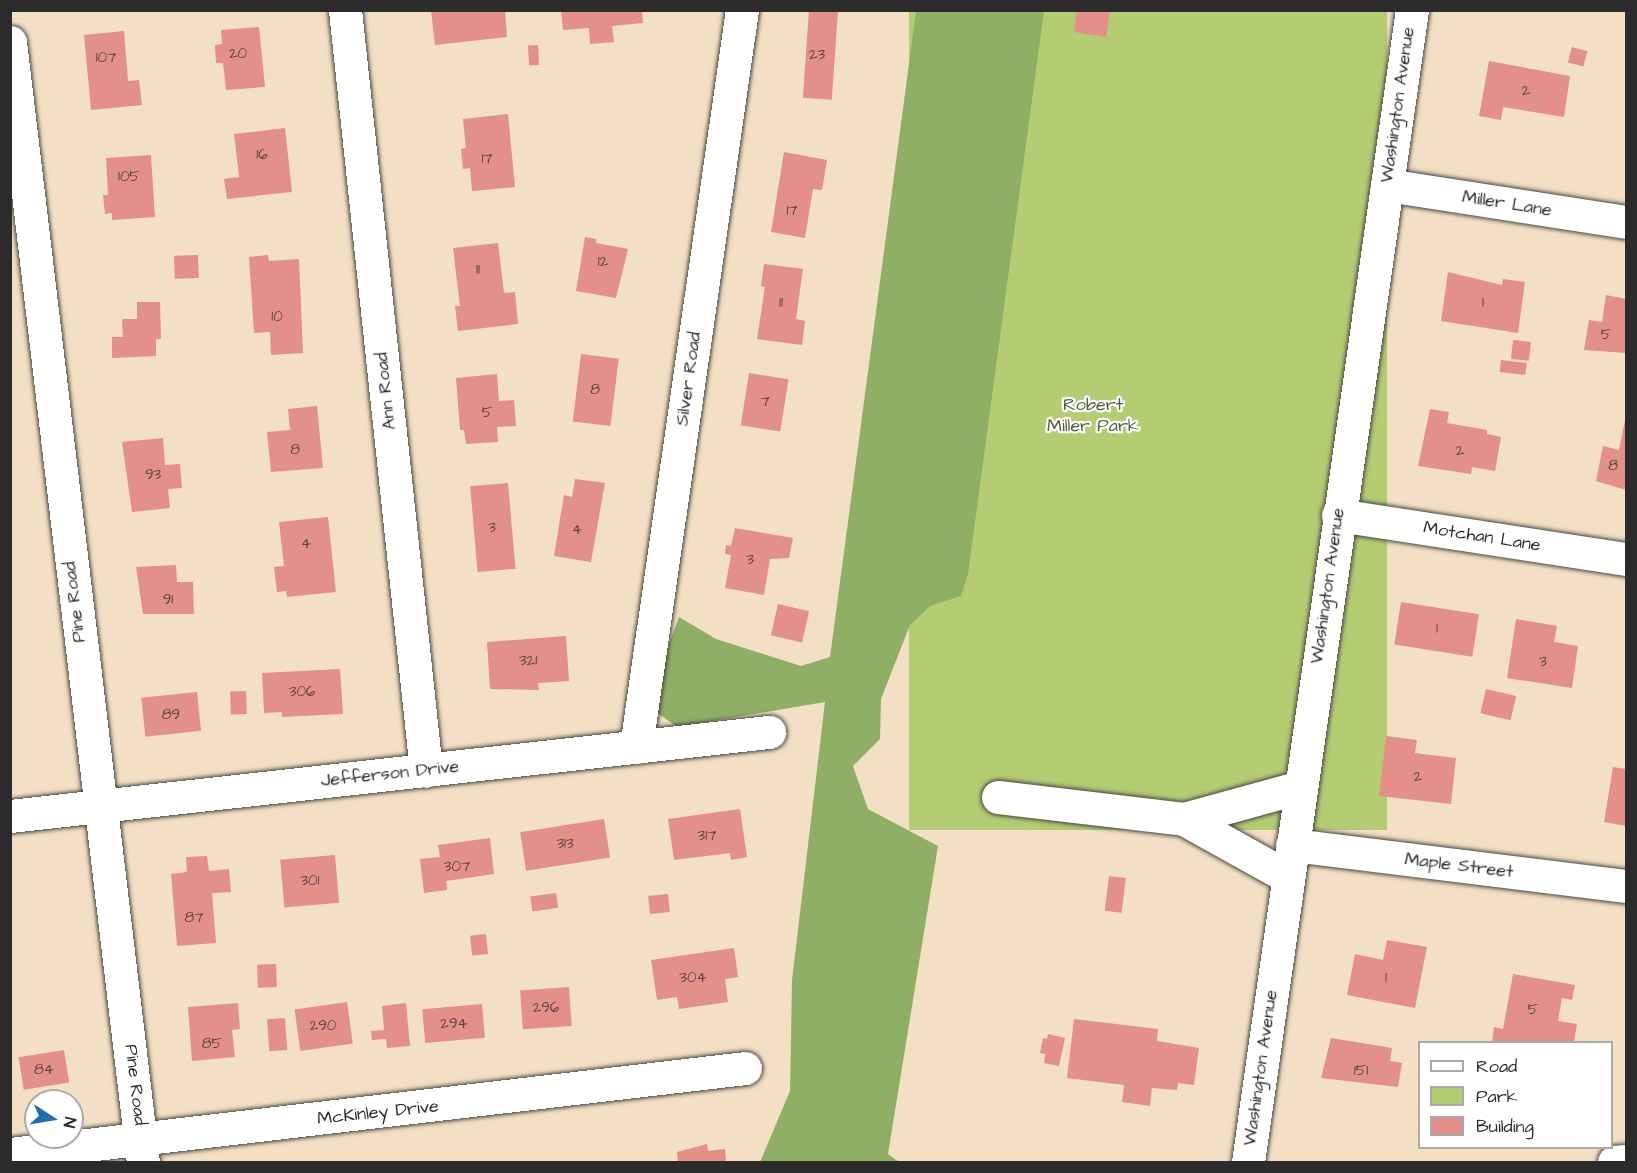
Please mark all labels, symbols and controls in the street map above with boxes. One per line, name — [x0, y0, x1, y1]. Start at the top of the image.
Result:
street label: Washington Avenue — [1376, 26, 1420, 184]
house number: 20 — [229, 45, 247, 63]
house number: 23 — [809, 46, 825, 64]
house number: 107 — [96, 49, 116, 67]
house number: 2 — [1522, 82, 1530, 100]
house number: 16 — [256, 146, 268, 164]
house number: 17 — [481, 150, 493, 168]
house number: 105 — [118, 168, 140, 186]
street label: Miller Lane — [1461, 186, 1553, 222]
house number: 17 — [786, 202, 798, 220]
house number: 12 — [598, 253, 608, 271]
house number: 11 — [476, 261, 480, 279]
house number: 11 — [779, 294, 783, 312]
house number: 1 — [1482, 294, 1484, 312]
house number: 10 — [271, 308, 283, 326]
house number: 5 — [1601, 326, 1611, 344]
street label: Silver Road — [672, 331, 706, 427]
street label: Ann Road — [371, 351, 401, 431]
house number: 8 — [590, 381, 600, 399]
house number: 7 — [760, 393, 770, 411]
park label: Robert Miller Park — [1047, 395, 1139, 438]
house number: 5 — [482, 404, 492, 422]
house number: 8 — [290, 441, 300, 459]
house number: 2 — [1456, 442, 1464, 460]
house number: 8 — [1608, 457, 1618, 475]
house number: 93 — [145, 466, 161, 484]
street label: Washington Avenue — [1306, 507, 1350, 665]
street label: Motchan Lane — [1422, 517, 1542, 557]
house number: 3 — [488, 519, 496, 537]
house number: 4 — [572, 521, 582, 539]
house number: 4 — [301, 535, 311, 553]
house number: 3 — [746, 551, 754, 569]
street label: Pine Road — [59, 560, 91, 644]
house number: 91 — [163, 591, 173, 609]
house number: 1 — [1436, 620, 1438, 638]
house number: 321 — [519, 652, 537, 670]
house number: 3 — [1539, 653, 1547, 671]
house number: 306 — [289, 683, 315, 701]
house number: 89 — [162, 706, 180, 724]
street label: Jefferson Drive — [320, 756, 460, 792]
house number: 2 — [1414, 768, 1422, 786]
house number: 317 — [698, 827, 716, 845]
house number: 313 — [556, 835, 574, 853]
street label: Maple Street — [1403, 849, 1515, 883]
house number: 307 — [444, 858, 470, 876]
house number: 301 — [300, 872, 320, 890]
house number: 87 — [185, 909, 203, 927]
house number: 304 — [679, 969, 707, 987]
house number: 1 — [1385, 969, 1387, 987]
street label: Washington Avenue — [1239, 989, 1283, 1147]
house number: 296 — [533, 999, 559, 1017]
house number: 5 — [1528, 1001, 1538, 1019]
house number: 294 — [440, 1015, 468, 1033]
house number: 290 — [310, 1017, 336, 1035]
house number: 85 — [202, 1035, 222, 1053]
legend — [1418, 1041, 1613, 1149]
street label: Pine Road — [119, 1043, 151, 1127]
text: Road — [1476, 1054, 1517, 1079]
house number: 84 — [34, 1061, 54, 1079]
house number: 151 — [1354, 1062, 1368, 1080]
text: Park — [1476, 1084, 1518, 1109]
north arrow — [24, 1089, 84, 1149]
street label: McKinley Drive — [316, 1096, 440, 1130]
text: Building — [1476, 1114, 1534, 1139]
text: N — [58, 1115, 81, 1130]

